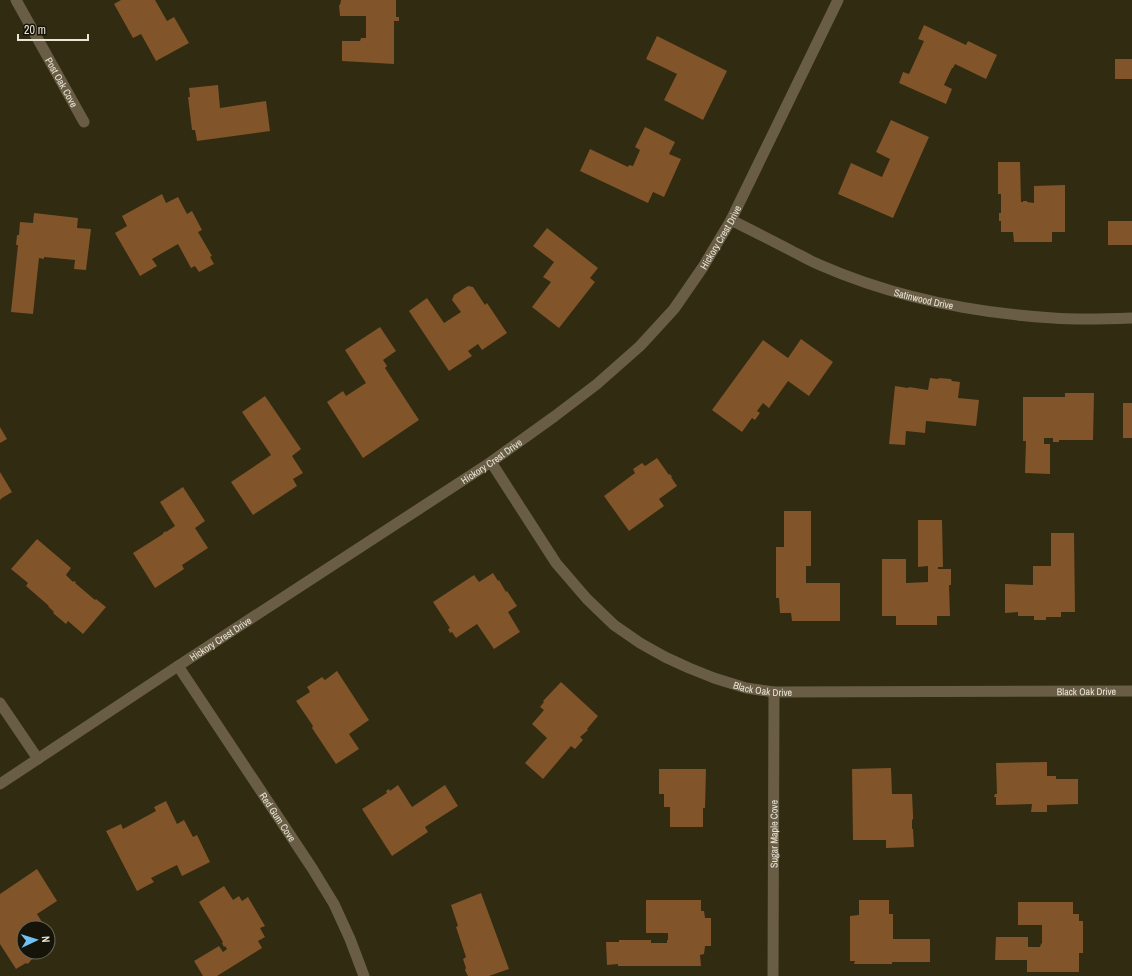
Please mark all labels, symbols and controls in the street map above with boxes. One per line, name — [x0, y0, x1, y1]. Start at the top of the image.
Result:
scale bar — [18, 16, 88, 42]
text: 20 m — [24, 22, 46, 38]
street label: Post Oak Cove — [43, 55, 81, 110]
street label: Hickory Crest Drive — [697, 203, 744, 271]
street label: Satinwood Drive — [893, 285, 955, 312]
street label: Hickory Crest Drive — [458, 435, 525, 487]
street label: Hickory Crest Drive — [187, 613, 254, 663]
street label: Black Oak Drive — [732, 678, 793, 699]
street label: Black Oak Drive — [1057, 685, 1117, 698]
street label: Red Gum Cove — [257, 790, 299, 844]
street label: Sugar Maple Cove — [767, 800, 780, 868]
north arrow — [16, 920, 56, 960]
text: N — [39, 936, 53, 943]

